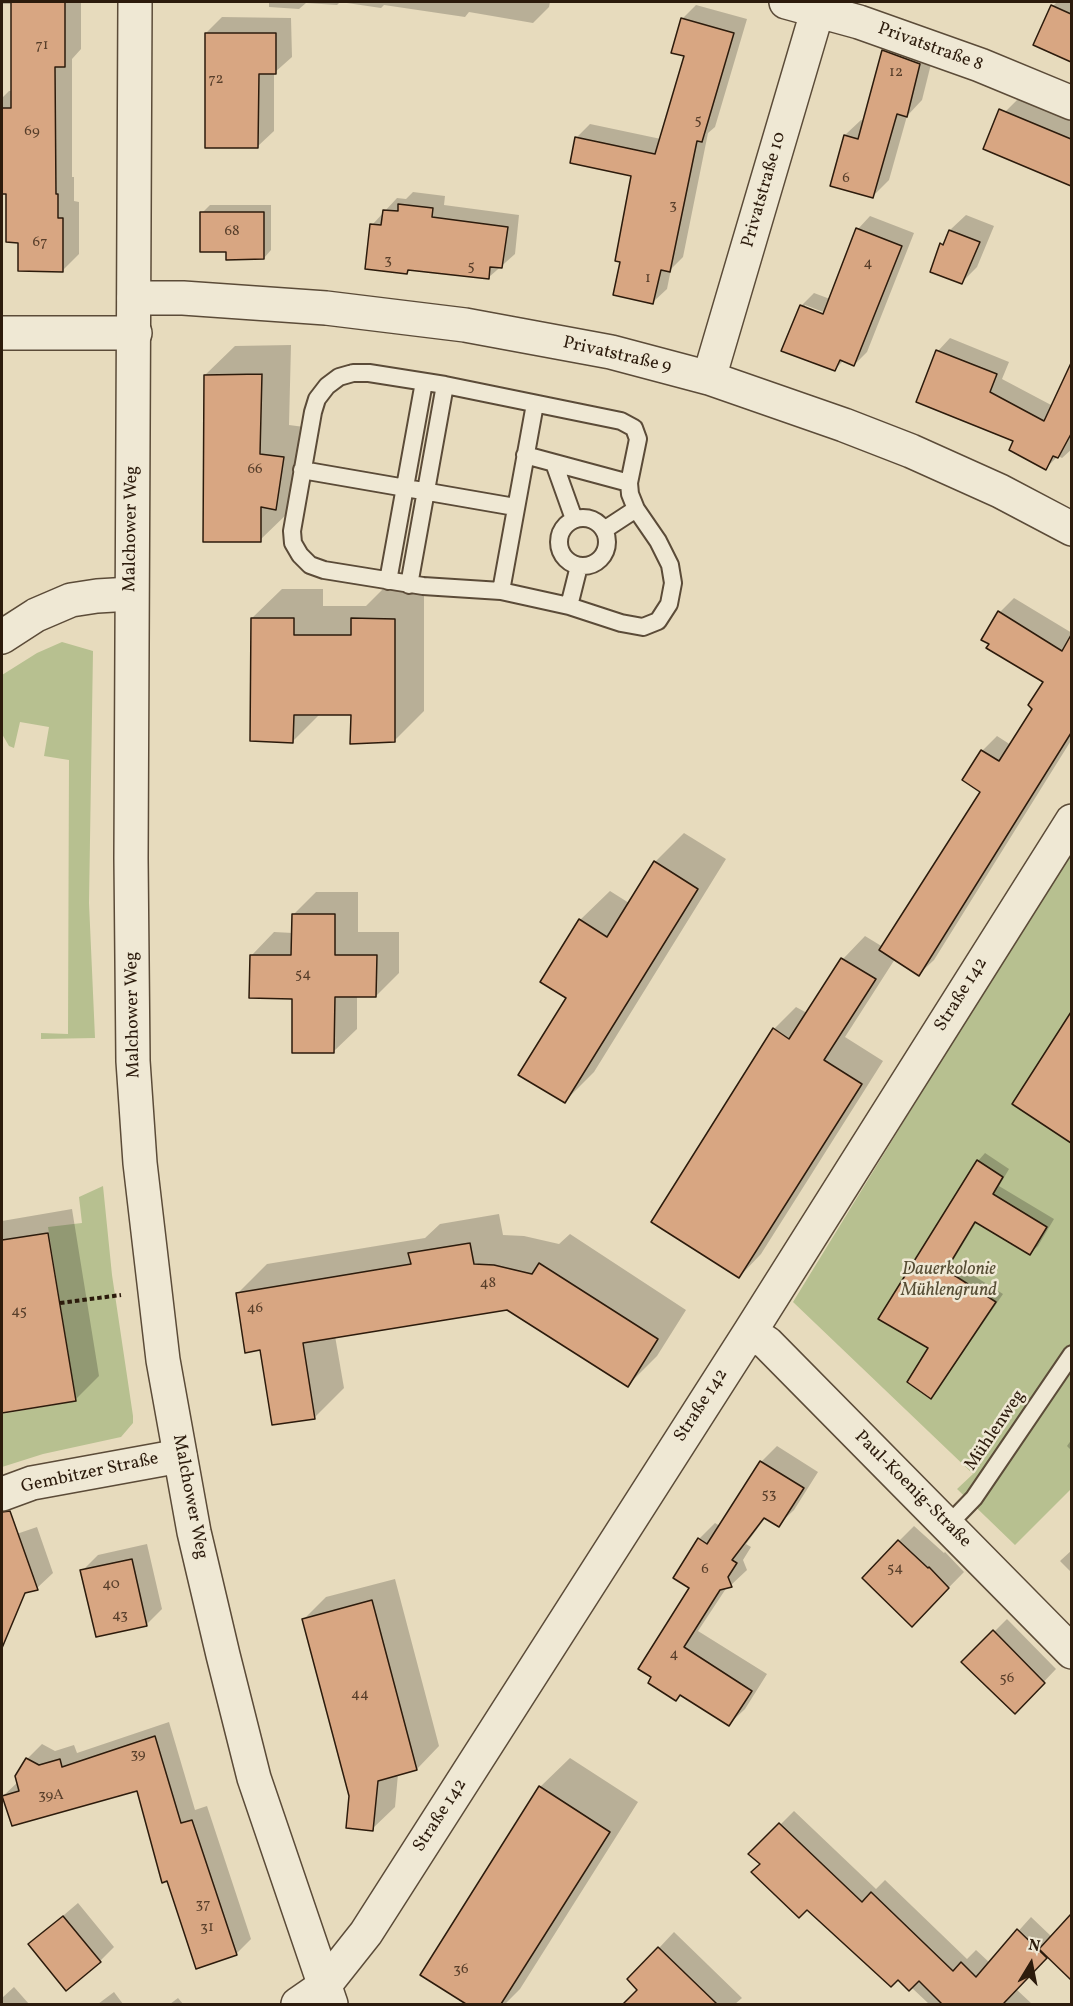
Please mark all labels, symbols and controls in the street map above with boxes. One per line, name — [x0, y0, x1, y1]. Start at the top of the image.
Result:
street label: Privatstraße 8 — [874, 19, 986, 77]
house number: 71 — [35, 37, 49, 55]
house number: 12 — [889, 64, 903, 82]
house number: 72 — [208, 71, 224, 89]
house number: 5 — [694, 112, 702, 130]
house number: 69 — [24, 123, 40, 141]
street label: Privatstraße 10 — [738, 130, 792, 250]
house number: 6 — [842, 170, 850, 188]
house number: 3 — [669, 197, 677, 215]
house number: 68 — [224, 223, 240, 241]
house number: 67 — [33, 234, 47, 252]
house number: 3 — [384, 252, 392, 270]
house number: 4 — [864, 255, 872, 273]
house number: 5 — [467, 258, 475, 276]
house number: 1 — [645, 270, 651, 288]
street label: Privatstraße 9 — [561, 333, 673, 379]
house number: 66 — [247, 461, 263, 479]
street label: Malchower Weg — [120, 466, 144, 592]
street label: Malchower Weg — [122, 952, 146, 1078]
street label: Straße 142 — [931, 954, 993, 1036]
house number: 54 — [295, 966, 311, 984]
park label: Dauerkolonie Mühlengrund — [901, 1260, 997, 1302]
house number: 48 — [480, 1275, 496, 1293]
house number: 46 — [247, 1300, 263, 1318]
house number: 45 — [11, 1303, 27, 1321]
street label: Straße 142 — [670, 1365, 734, 1447]
street label: Mühlenweg — [961, 1387, 1031, 1475]
street label: Paul-Koenig-Straße — [849, 1427, 975, 1553]
street label: Malchower Weg — [166, 1433, 212, 1561]
street label: Gembitzer Straße — [19, 1449, 161, 1499]
house number: 53 — [762, 1486, 776, 1504]
house number: 54 — [887, 1560, 903, 1578]
house number: 6 — [701, 1561, 709, 1579]
house number: 40 — [102, 1576, 120, 1594]
house number: 43 — [112, 1607, 128, 1625]
house number: 4 — [670, 1646, 678, 1664]
house number: 56 — [1000, 1670, 1014, 1688]
house number: 44 — [351, 1686, 369, 1704]
house number: 39 — [130, 1746, 146, 1764]
street label: Straße 142 — [409, 1775, 473, 1857]
house number: 39A — [38, 1787, 64, 1805]
house number: 37 — [196, 1896, 210, 1914]
house number: 31 — [200, 1919, 214, 1937]
north arrow — [1001, 1934, 1061, 1994]
text: N — [1026, 1934, 1042, 1958]
house number: 36 — [453, 1961, 469, 1979]

